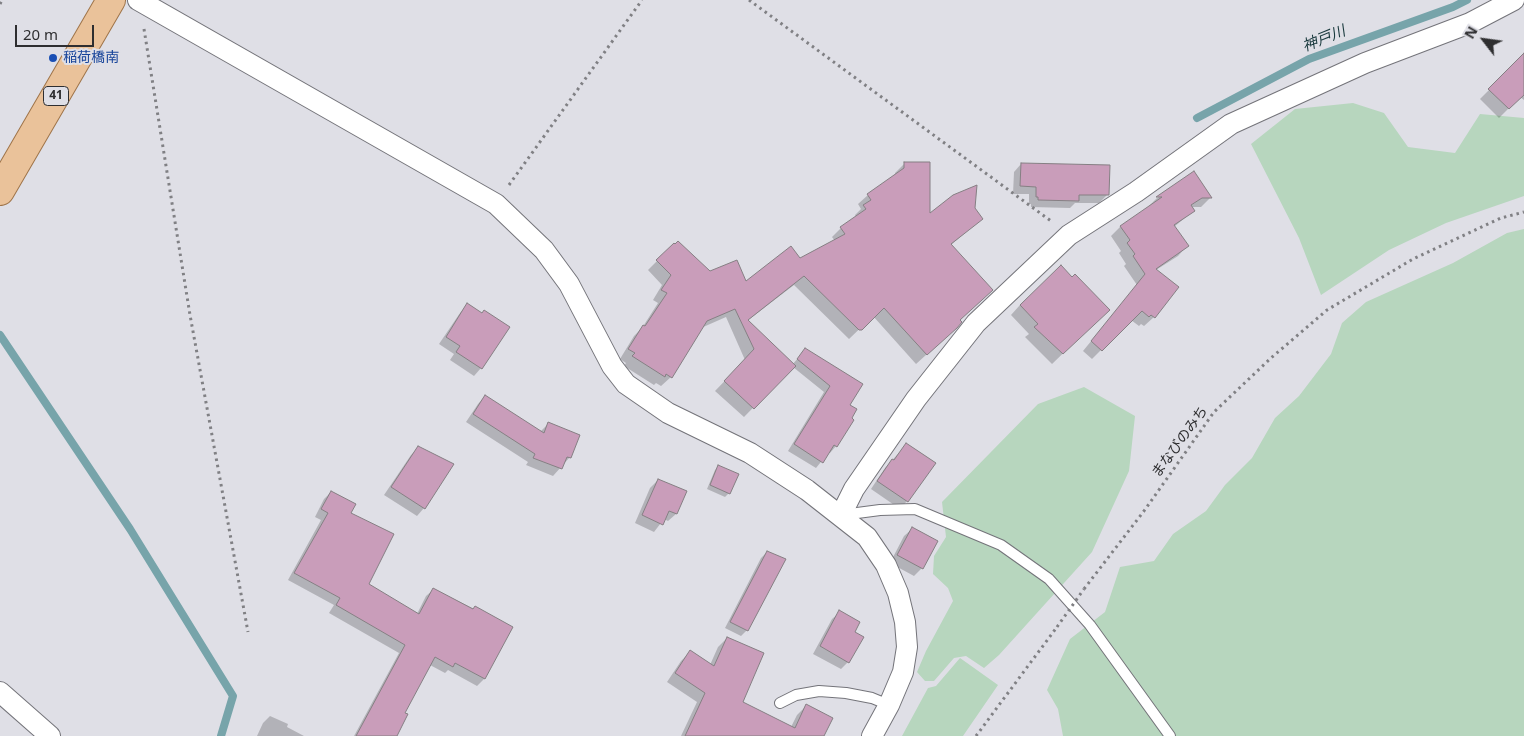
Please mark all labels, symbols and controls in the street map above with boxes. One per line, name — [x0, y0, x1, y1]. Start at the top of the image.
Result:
scale bar — [18, 15, 96, 47]
north arrow — [1459, 15, 1509, 65]
water label: 神戸川 — [1300, 22, 1348, 56]
text: N — [1459, 23, 1482, 42]
text: 20 m — [23, 24, 58, 44]
place label: 稲荷橋南 — [63, 50, 119, 66]
marker: 稲荷橋南 — [47, 52, 59, 64]
road number: 41 — [44, 86, 68, 105]
street label: まなびのみち — [1149, 403, 1211, 481]

